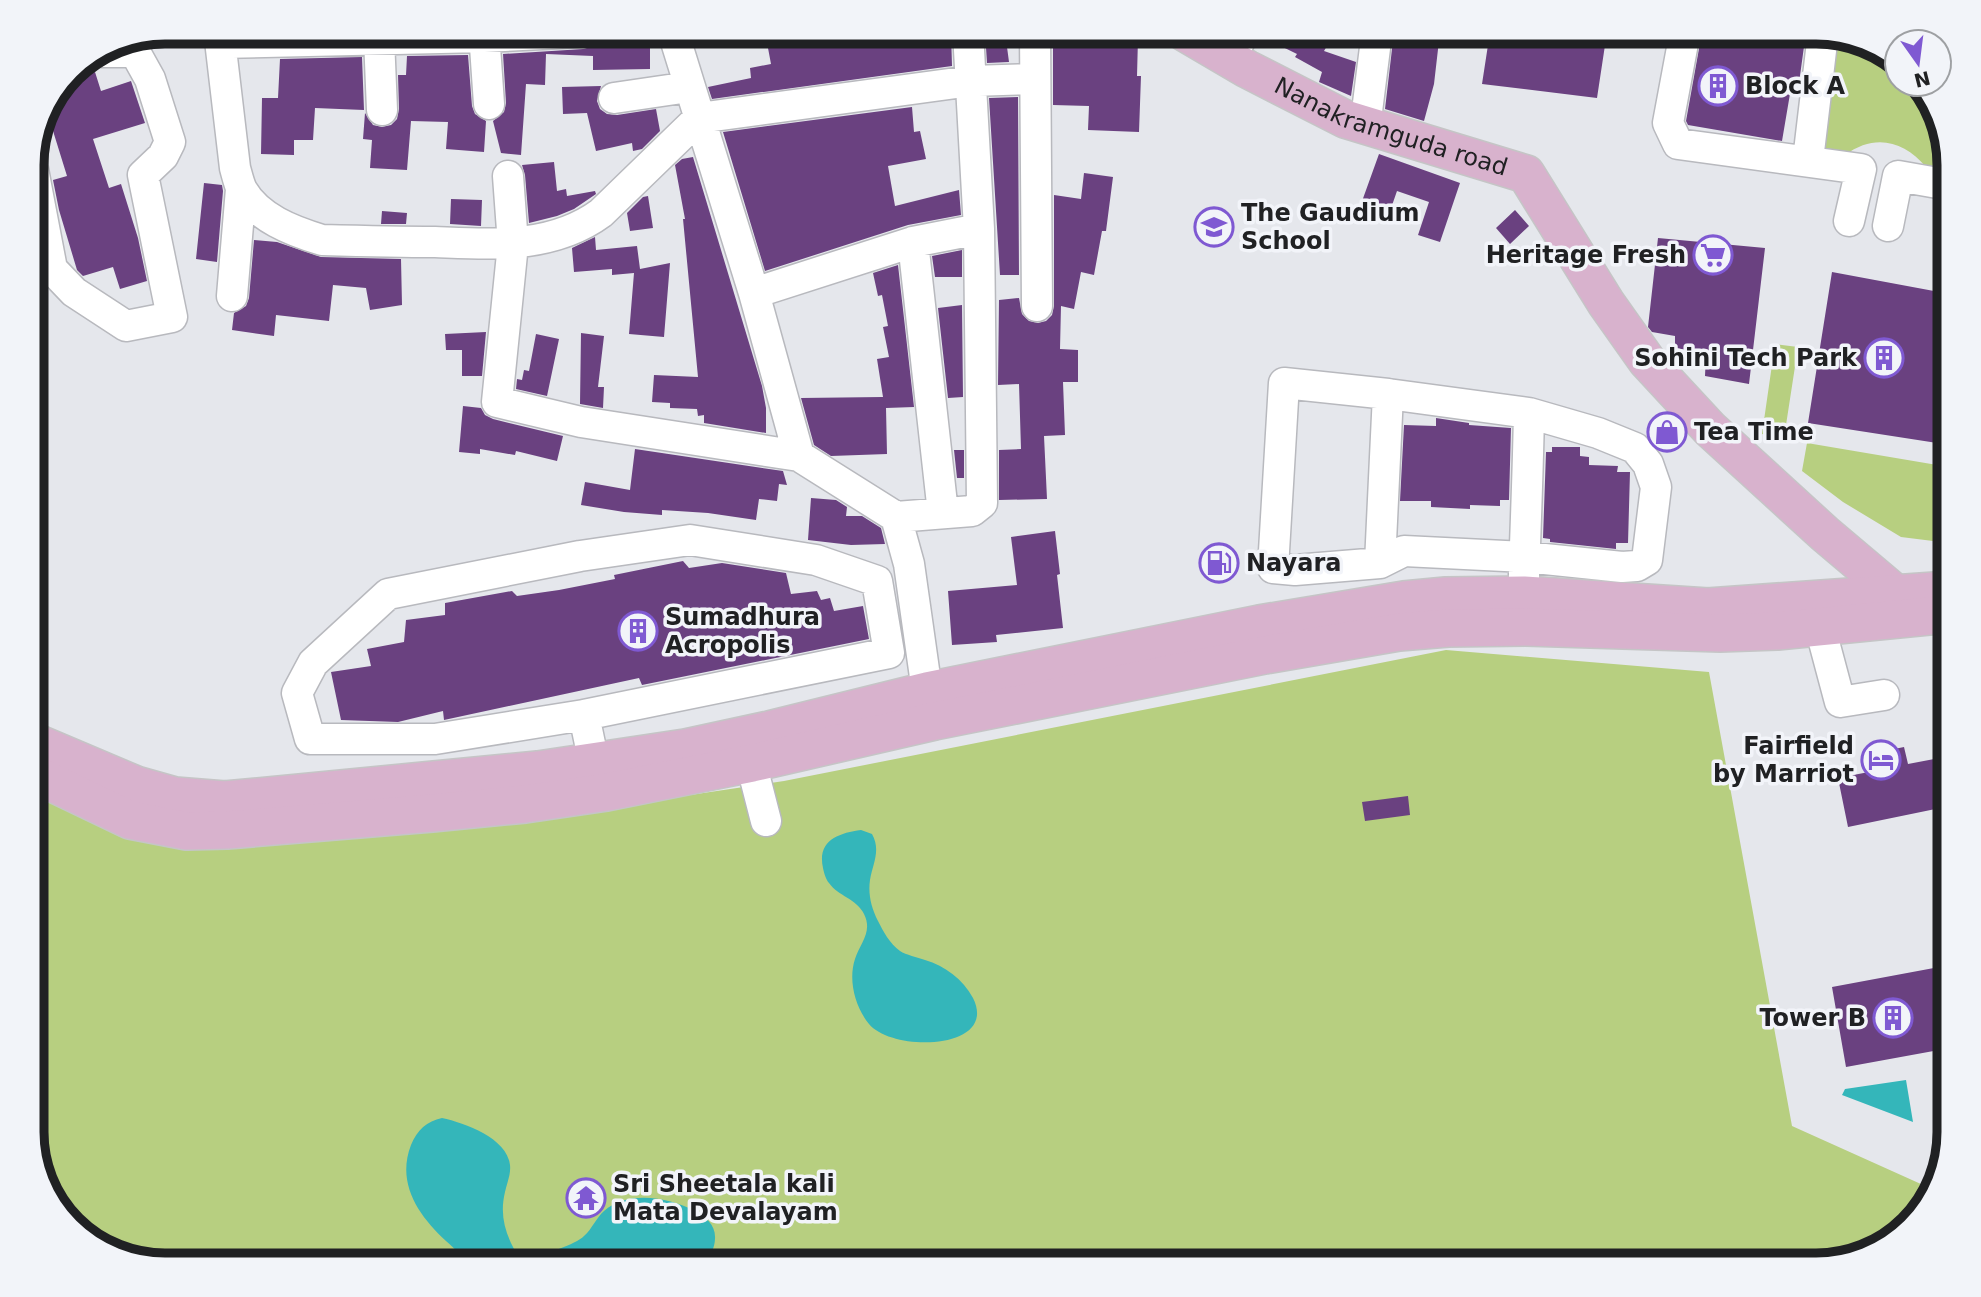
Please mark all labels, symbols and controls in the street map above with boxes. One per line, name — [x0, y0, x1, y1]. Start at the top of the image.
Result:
north arrow — [1883, 28, 1953, 98]
building icon: Block A — [1697, 65, 1739, 107]
text: N — [1912, 67, 1932, 92]
street label: Nanakramguda road — [1270, 71, 1511, 182]
place label: Block A — [1745, 72, 1846, 100]
place label: The Gaudium School — [1241, 199, 1420, 255]
school or university icon: The Gaudium School — [1193, 206, 1235, 248]
supermarket icon: Heritage Fresh — [1692, 234, 1734, 276]
place label: Heritage Fresh — [1486, 241, 1686, 269]
building icon: Sohini Tech Park — [1863, 337, 1905, 379]
place label: Sohini Tech Park — [1634, 344, 1858, 372]
shop icon: Tea Time — [1646, 411, 1688, 453]
place label: Tea Time — [1694, 418, 1814, 446]
fuel station icon: Nayara — [1198, 542, 1240, 584]
place label: Nayara — [1246, 549, 1341, 577]
place label: Sumadhura Acropolis — [665, 603, 820, 659]
building icon: Sumadhura Acropolis — [617, 610, 659, 652]
place label: Fairfield by Marriot — [1713, 732, 1854, 788]
hotel icon: Fairfield by Marriot — [1860, 739, 1902, 781]
building icon: Tower B — [1872, 997, 1914, 1039]
place label: Tower B — [1759, 1004, 1866, 1032]
place label: Sri Sheetala kali Mata Devalayam — [613, 1170, 838, 1226]
temple icon: Sri Sheetala kali Mata Devalayam — [565, 1177, 607, 1219]

